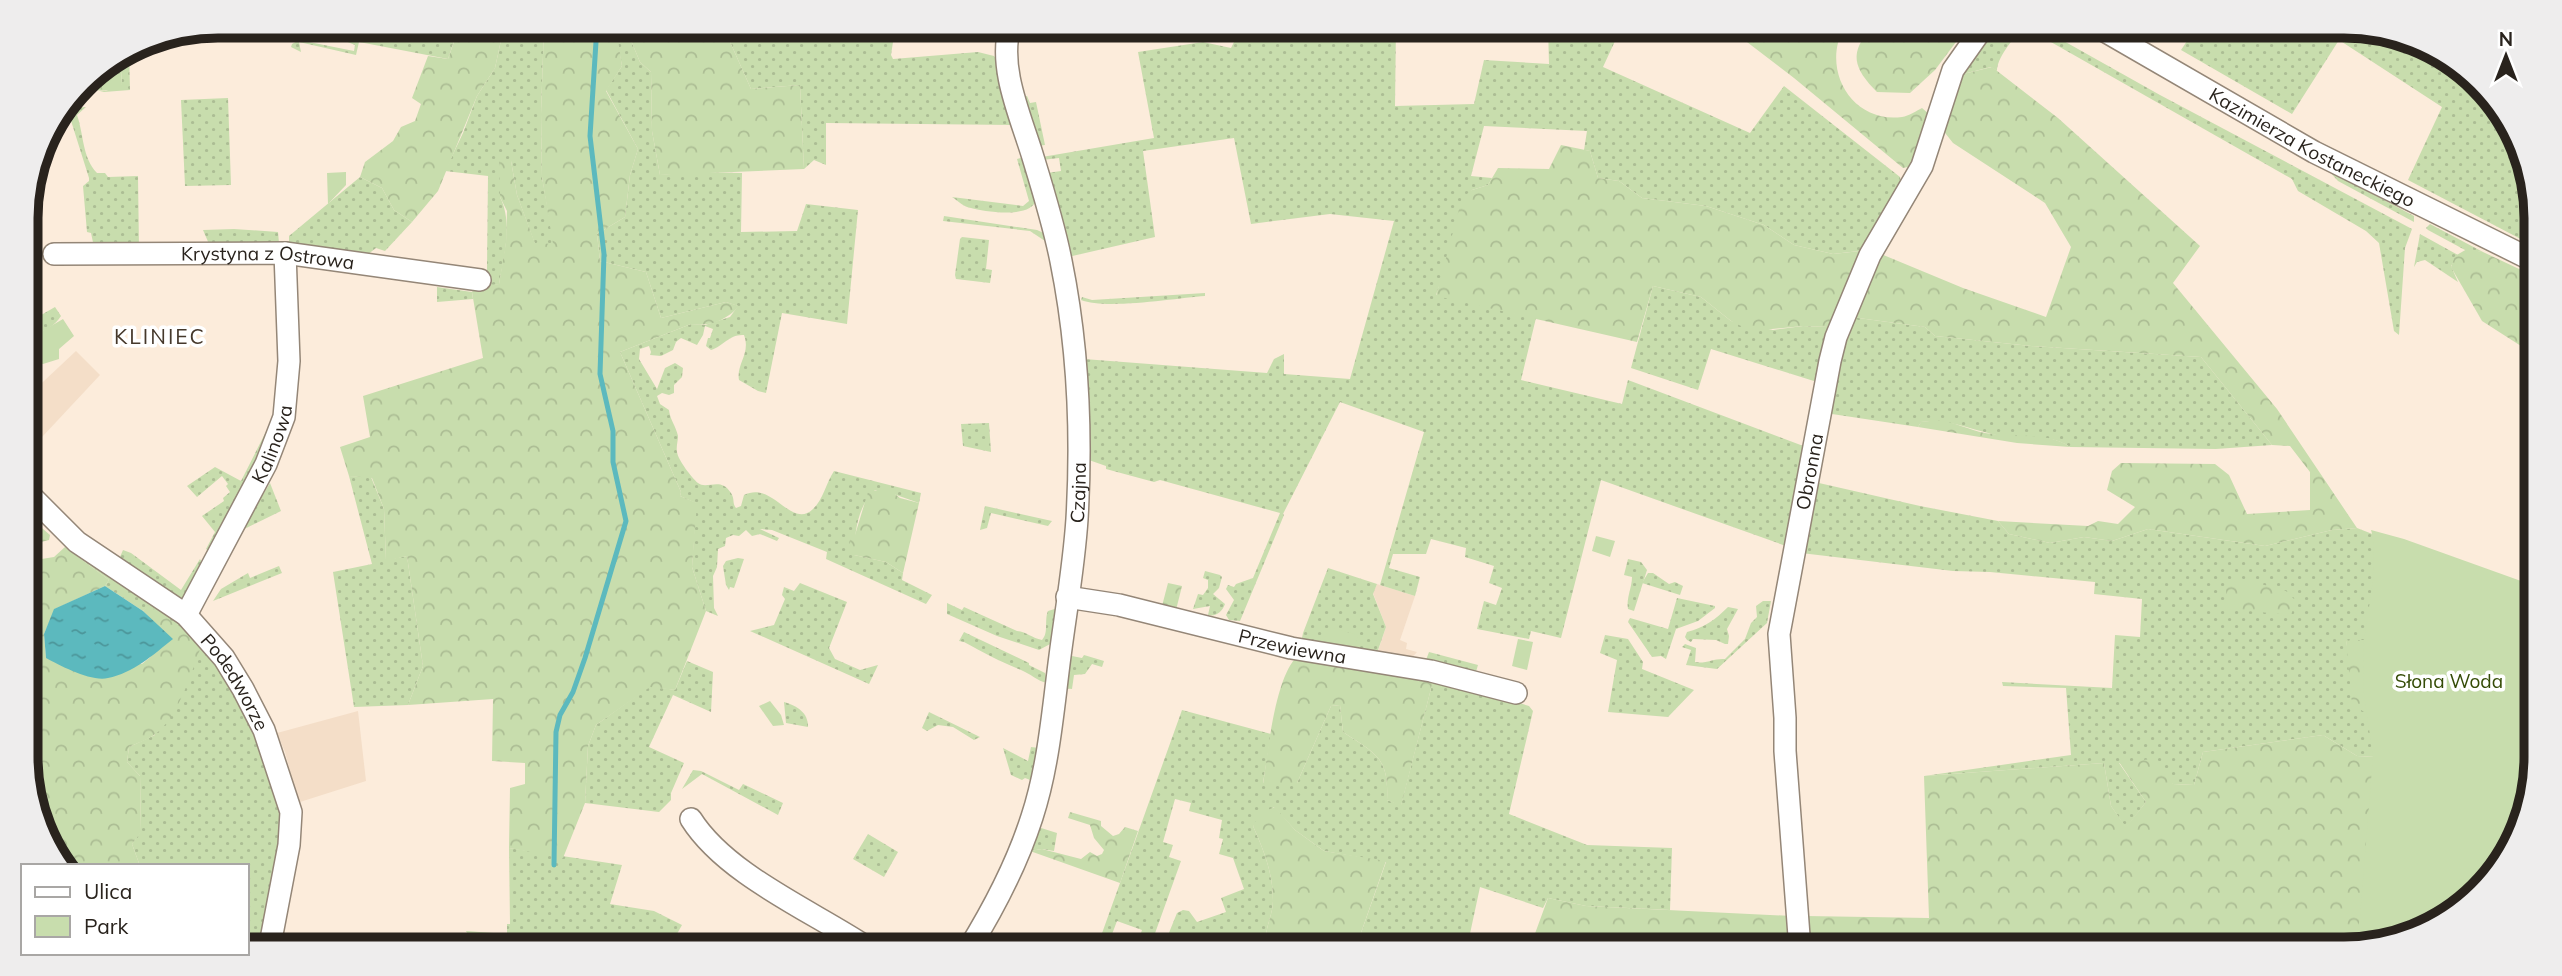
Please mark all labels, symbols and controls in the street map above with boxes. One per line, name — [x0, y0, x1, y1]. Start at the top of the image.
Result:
north arrow — [2471, 21, 2541, 91]
text: N — [2499, 27, 2513, 51]
street label: Kazimierza Kostaneckiego — [2205, 82, 2419, 212]
street label: Krystyna z Ostrowa — [181, 240, 356, 274]
district label: KLINIEC — [114, 323, 206, 349]
street label: Kalinowa — [246, 404, 297, 487]
street label: Obronna — [1790, 431, 1828, 512]
street label: Czajna — [1065, 462, 1091, 524]
street label: Przewiewna — [1236, 623, 1348, 669]
street label: Podedworze — [196, 628, 274, 734]
park label: Słona Woda — [2395, 669, 2503, 693]
legend — [21, 864, 248, 955]
text: Ulica — [84, 878, 132, 904]
text: Park — [84, 913, 128, 939]

